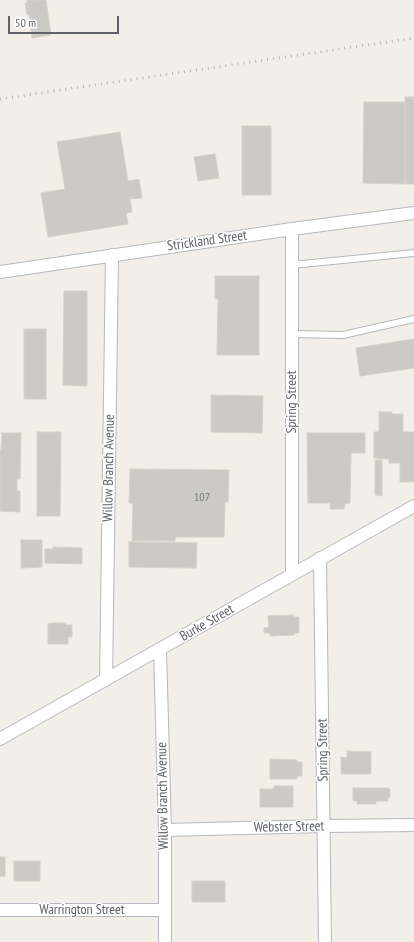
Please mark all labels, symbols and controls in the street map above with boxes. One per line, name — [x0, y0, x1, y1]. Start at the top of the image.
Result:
scale bar — [10, 8, 121, 34]
text: 50 m — [15, 15, 36, 30]
street label: Strickland Street — [166, 227, 248, 255]
street label: Spring Street — [284, 370, 300, 434]
street label: Willow Branch Avenue — [100, 414, 118, 522]
house number: 107 — [194, 491, 210, 505]
street label: Burke Street — [177, 601, 237, 645]
street label: Spring Street — [314, 718, 332, 782]
street label: Willow Branch Avenue — [154, 742, 172, 850]
street label: Webster Street — [253, 818, 325, 836]
street label: Warrington Street — [39, 902, 125, 918]

